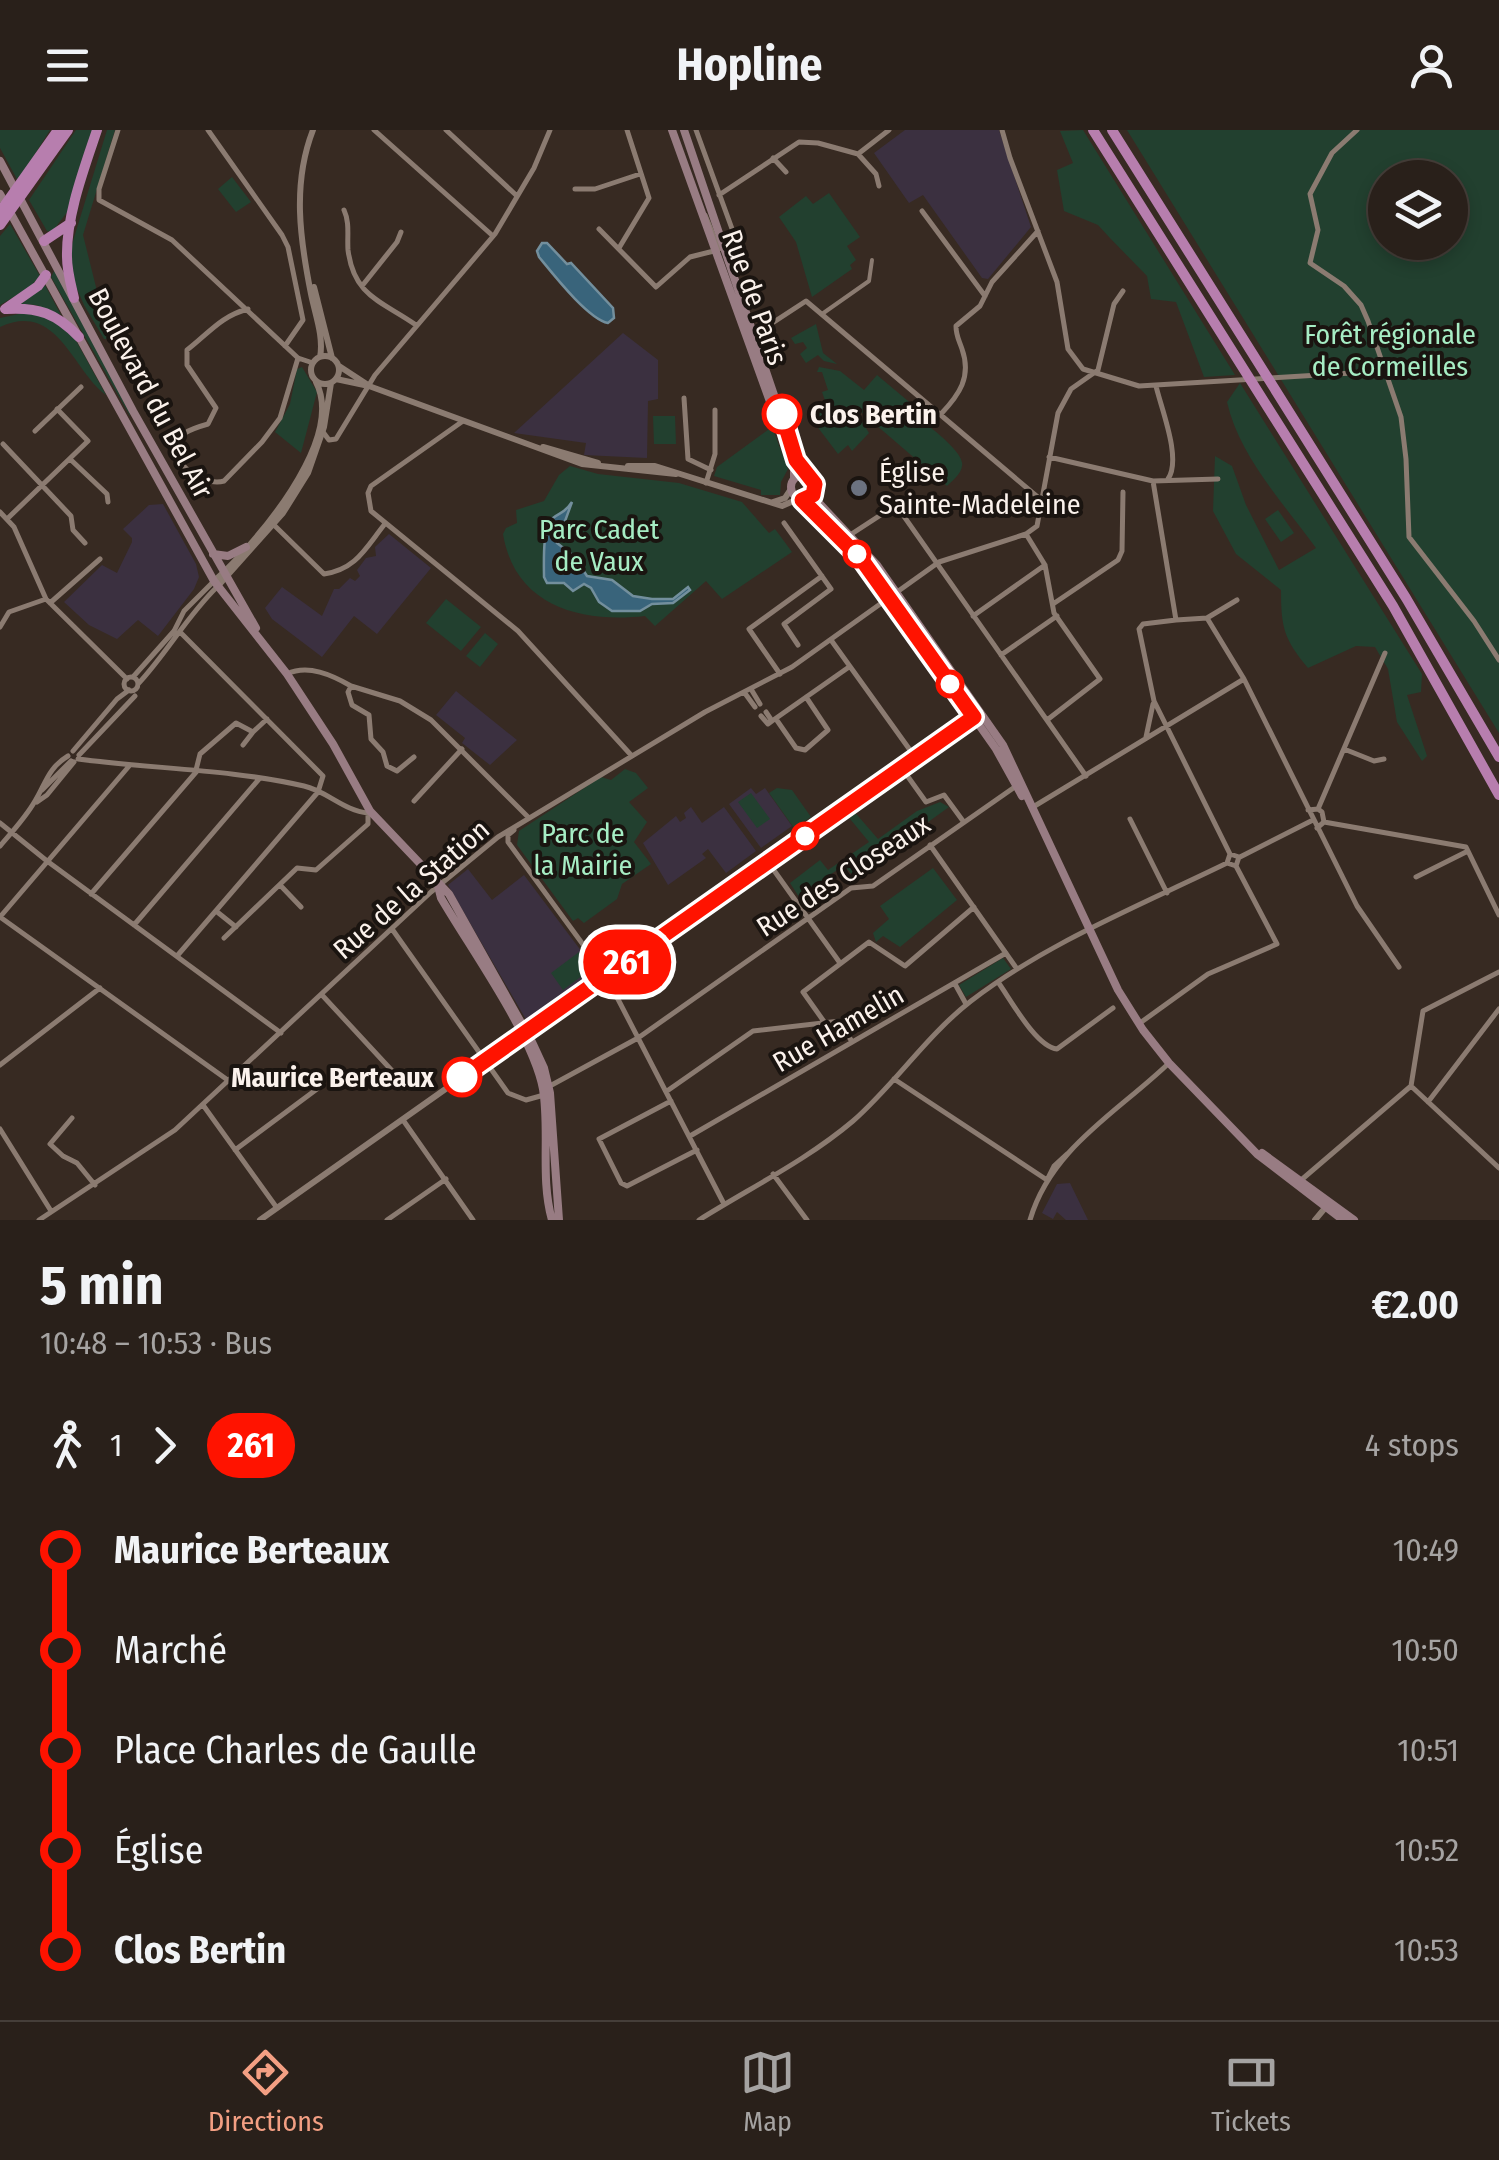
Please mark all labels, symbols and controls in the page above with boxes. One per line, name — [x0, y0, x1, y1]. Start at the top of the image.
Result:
icon: menu — [40, 38, 95, 93]
text: Hopline — [677, 38, 822, 92]
icon: person — [1404, 38, 1459, 93]
map controls — [1368, 160, 1468, 260]
button: layers — [1368, 160, 1468, 260]
street label: Rue de Paris — [715, 225, 794, 369]
street label: Boulevard du Bel Air — [81, 283, 220, 504]
park label: Forêt régionale de Cormeilles — [1304, 318, 1476, 383]
marker: Clos Bertin — [763, 395, 801, 433]
place label: Clos Bertin — [810, 398, 937, 431]
place label: Église Sainte-Madeleine — [879, 456, 1081, 521]
marker: Église Sainte-Madeleine — [848, 477, 870, 499]
park label: Parc Cadet de Vaux — [539, 513, 660, 578]
unlabelled marker — [844, 541, 870, 567]
unlabelled marker — [937, 671, 963, 697]
street label: Rue des Closeaux — [751, 807, 937, 944]
street label: Rue de la Station — [327, 813, 496, 966]
park label: Parc de la Mairie — [534, 817, 632, 882]
unlabelled marker — [792, 823, 818, 849]
line badge: 261 — [570, 930, 684, 994]
text: 261 — [603, 941, 651, 983]
street label: Rue Hamelin — [767, 978, 910, 1079]
marker: Maurice Berteaux — [443, 1058, 481, 1096]
place label: Maurice Berteaux — [231, 1061, 435, 1094]
text: 5 min — [40, 1253, 163, 1319]
text: €2.00 — [1372, 1282, 1459, 1328]
text: 10:48 – 10:53 · Bus — [40, 1324, 272, 1362]
icon: walk — [40, 1418, 95, 1473]
icon: forward — [137, 1418, 192, 1473]
text: 261 — [227, 1424, 275, 1466]
text: 1 — [110, 1426, 122, 1464]
text: 4 stops — [1365, 1426, 1459, 1464]
text: Maurice Berteaux — [114, 1527, 389, 1573]
text: 10:49 — [1393, 1531, 1459, 1569]
text: Marché — [114, 1627, 227, 1673]
text: 10:50 — [1392, 1631, 1459, 1669]
text: Place Charles de Gaulle — [114, 1727, 477, 1773]
text: 10:51 — [1397, 1731, 1459, 1769]
text: Église — [114, 1827, 204, 1873]
text: 10:52 — [1394, 1831, 1459, 1869]
text: Clos Bertin — [114, 1927, 286, 1973]
text: 10:53 — [1394, 1931, 1459, 1969]
tab: Directions — [208, 2045, 324, 2138]
tab: Map — [740, 2045, 795, 2138]
tab: Tickets — [1211, 2045, 1291, 2138]

